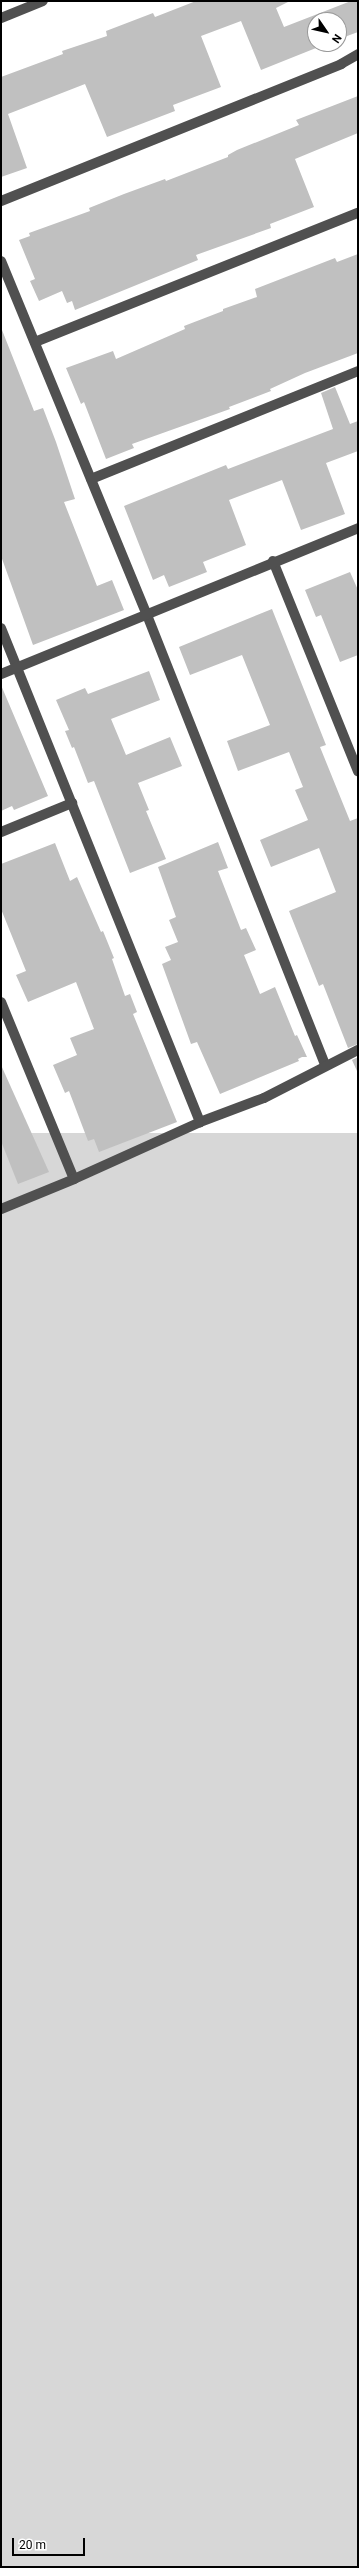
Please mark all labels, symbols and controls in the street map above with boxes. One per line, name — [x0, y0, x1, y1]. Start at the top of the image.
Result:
north arrow — [307, 12, 347, 52]
text: N — [329, 32, 344, 45]
scale bar — [14, 2530, 87, 2556]
text: 20 m — [19, 2538, 46, 2552]

